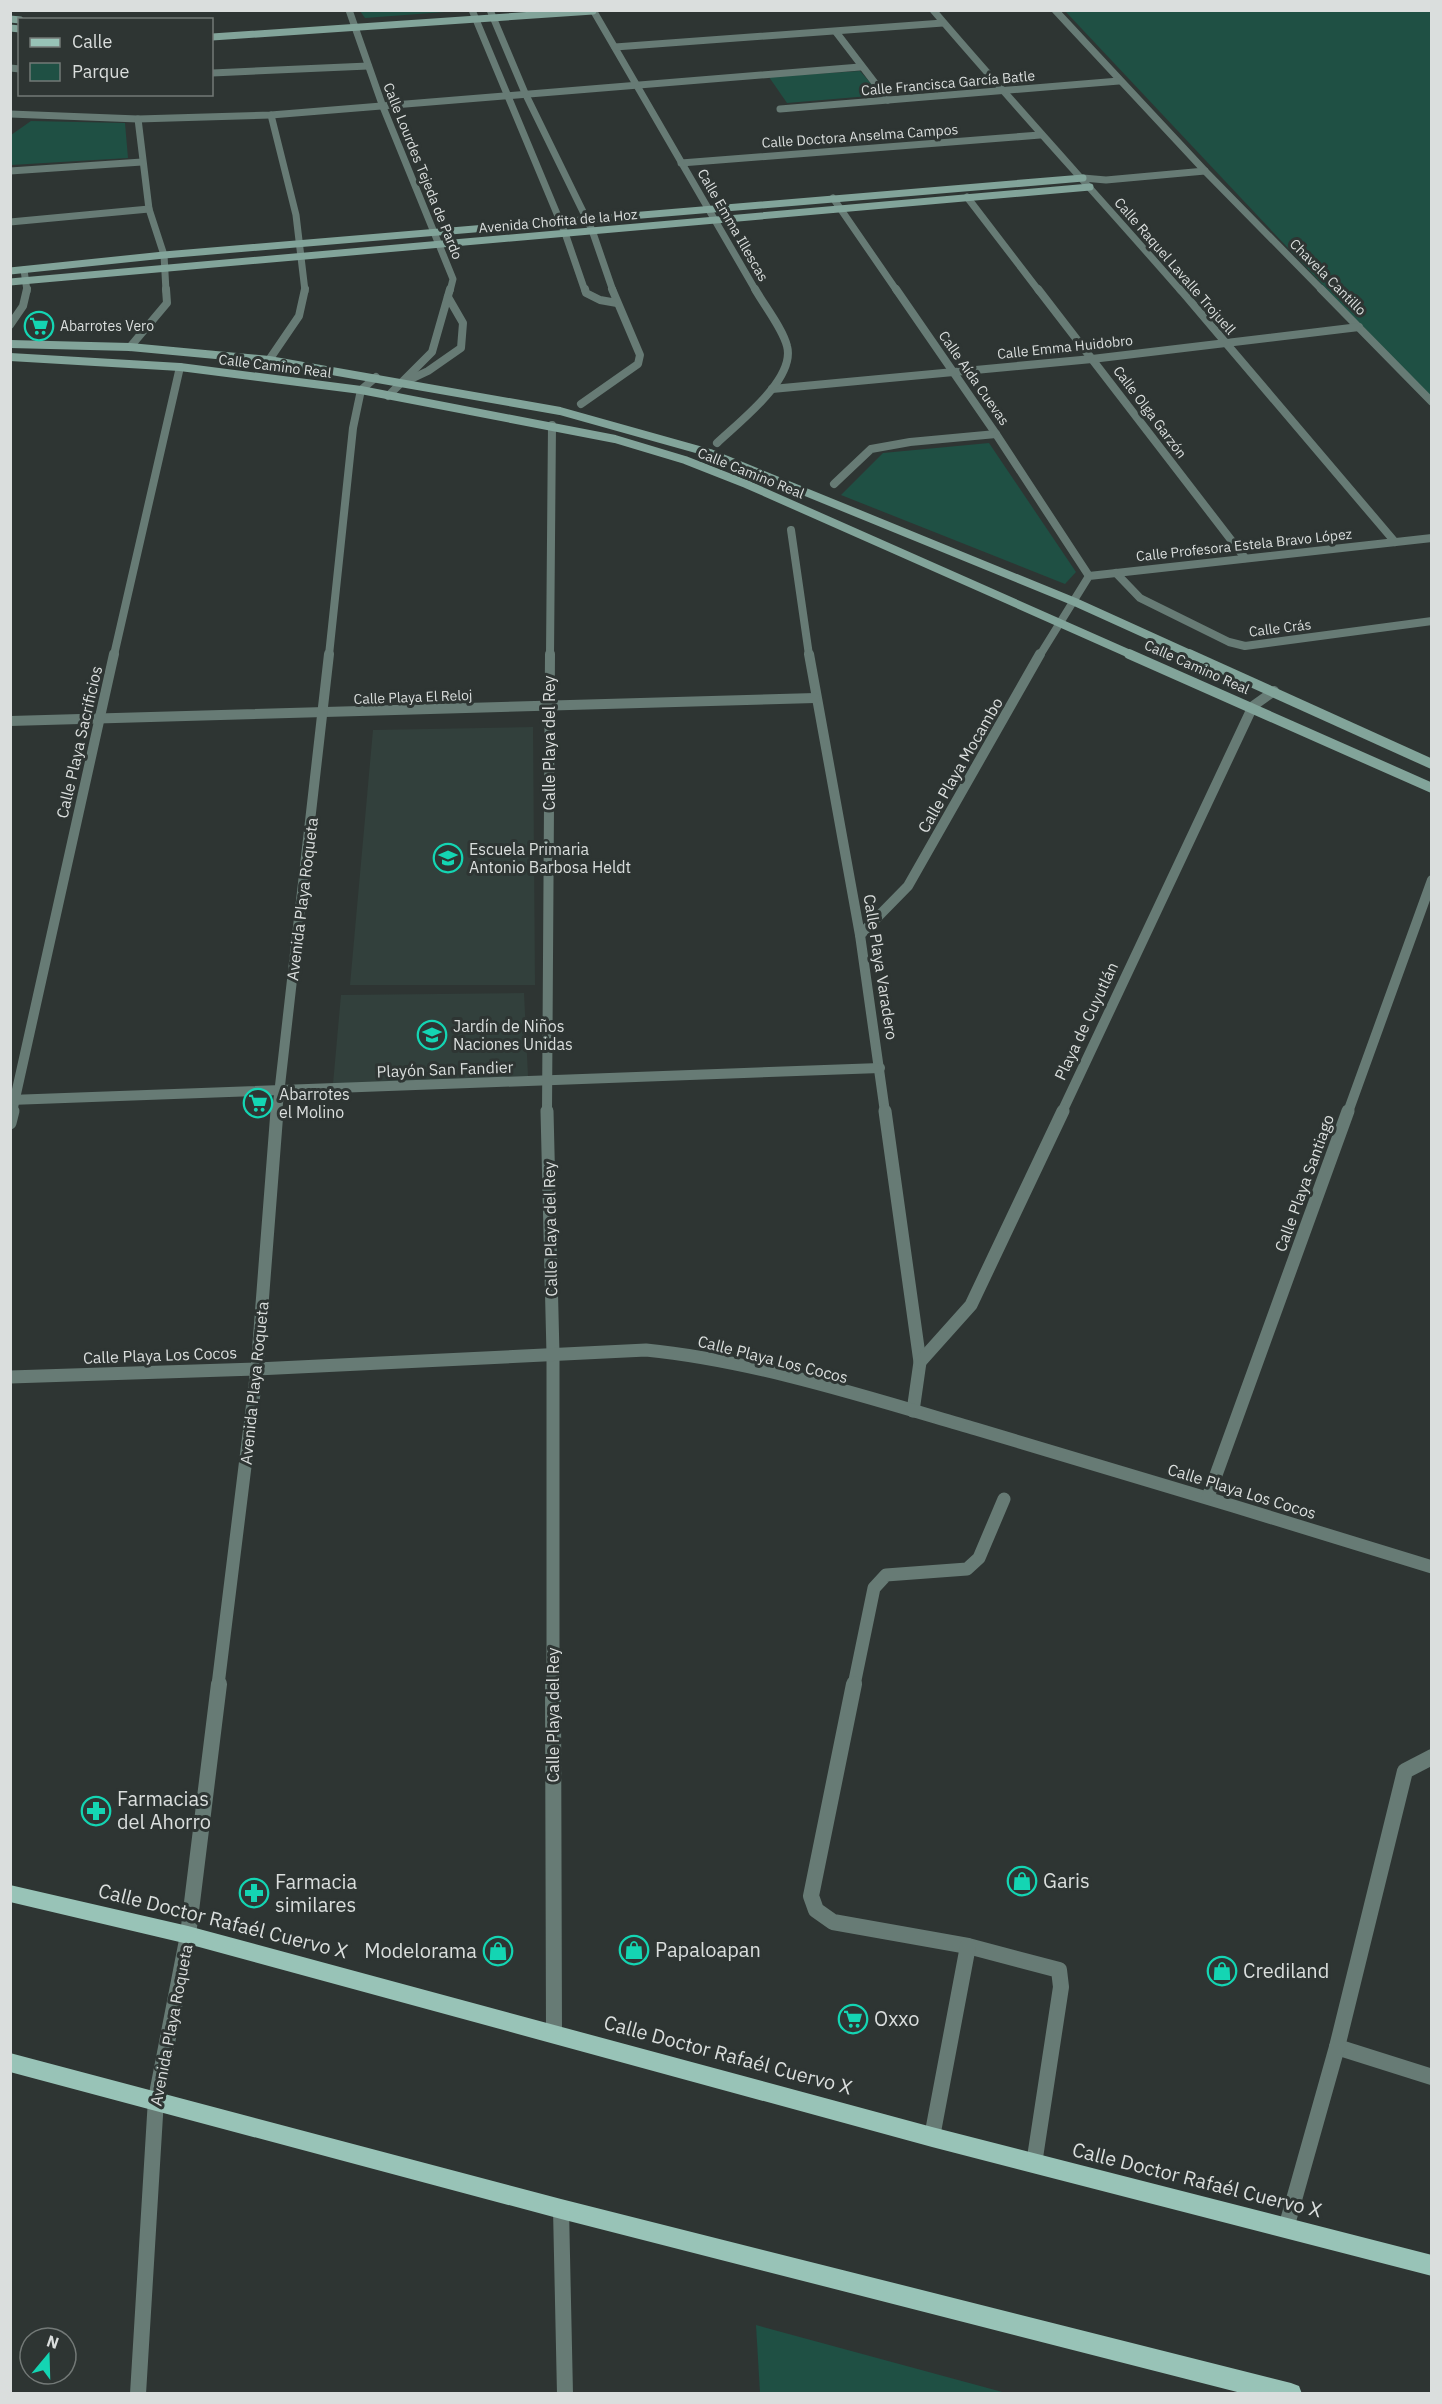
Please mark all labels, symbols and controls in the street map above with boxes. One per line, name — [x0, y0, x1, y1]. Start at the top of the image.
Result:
legend — [18, 18, 213, 96]
text: Calle — [72, 30, 112, 53]
text: Parque — [72, 60, 130, 83]
street label: Calle Francisca García Batle — [860, 66, 1036, 100]
street label: Calle Lourdes Tejeda de Pardo — [379, 80, 467, 262]
street label: Calle Doctora Anselma Campos — [761, 120, 959, 152]
street label: Calle Emma Illescas — [693, 165, 773, 285]
street label: Calle Raquel Lavalle Trojuell — [1110, 194, 1240, 338]
street label: Avenida Chofita de la Hoz — [478, 205, 639, 237]
street label: Chavela Cantillo — [1286, 235, 1370, 319]
supermarket icon: Abarrotes Vero — [23, 310, 55, 342]
place label: Abarrotes Vero — [60, 317, 154, 335]
street label: Calle Aída Cuevas — [935, 327, 1013, 429]
street label: Calle Emma Huidobro — [996, 331, 1134, 363]
street label: Calle Camino Real — [218, 350, 333, 382]
street label: Calle Olga Garzón — [1109, 362, 1191, 462]
street label: Calle Camino Real — [695, 443, 807, 503]
street label: Calle Profesora Estela Bravo López — [1135, 525, 1353, 565]
street label: Calle Crás — [1248, 615, 1312, 641]
street label: Calle Camino Real — [1142, 636, 1253, 698]
street label: Calle Playa Sacrificios — [52, 664, 106, 820]
street label: Calle Playa del Rey — [539, 675, 559, 811]
street label: Calle Playa El Reloj — [353, 686, 473, 708]
street label: Calle Playa Mocambo — [913, 694, 1007, 836]
street label: Avenida Playa Roqueta — [282, 816, 322, 982]
place label: Escuela Primaria Antonio Barbosa Heldt — [469, 839, 631, 877]
school or university icon: Escuela Primaria Antonio Barbosa Heldt — [432, 842, 464, 874]
street label: Calle Playa Varadero — [860, 893, 902, 1041]
street label: Playa de Cuyutlán — [1050, 959, 1122, 1083]
place label: Jardín de Niños Naciones Unidas — [453, 1016, 573, 1054]
school or university icon: Jardín de Niños Naciones Unidas — [416, 1019, 448, 1051]
street label: Playón San Fandier — [376, 1057, 514, 1081]
place label: Abarrotes el Molino — [279, 1084, 350, 1122]
supermarket icon: Abarrotes el Molino — [242, 1087, 274, 1119]
street label: Calle Playa Santiago — [1270, 1112, 1338, 1254]
street label: Calle Playa del Rey — [539, 1161, 561, 1297]
street label: Avenida Playa Roqueta — [235, 1300, 273, 1466]
street label: Calle Playa Los Cocos — [696, 1331, 850, 1387]
street label: Calle Playa Los Cocos — [83, 1342, 237, 1368]
street label: Calle Playa Los Cocos — [1165, 1459, 1319, 1523]
street label: Calle Playa del Rey — [543, 1647, 563, 1783]
place label: Farmacias del Ahorro — [117, 1785, 211, 1835]
pharmacy icon: Farmacias del Ahorro — [80, 1795, 112, 1827]
shop icon: Garis — [1006, 1865, 1038, 1897]
place label: Garis — [1043, 1867, 1090, 1894]
place label: Farmacia similares — [275, 1868, 358, 1918]
street label: Calle Doctor Rafaél Cuervo X — [96, 1876, 351, 1965]
pharmacy icon: Farmacia similares — [238, 1877, 270, 1909]
shop icon: Papaloapan — [618, 1934, 650, 1966]
shop icon: Modelorama — [482, 1935, 514, 1967]
place label: Papaloapan — [655, 1936, 761, 1963]
place label: Modelorama — [364, 1937, 477, 1964]
street label: Avenida Playa Roqueta — [146, 1942, 197, 2107]
shop icon: Crediland — [1206, 1955, 1238, 1987]
place label: Crediland — [1243, 1957, 1329, 1984]
supermarket icon: Oxxo — [837, 2003, 869, 2035]
place label: Oxxo — [874, 2005, 919, 2032]
street label: Calle Doctor Rafaél Cuervo X — [601, 2008, 855, 2101]
street label: Calle Doctor Rafaél Cuervo X — [1070, 2135, 1325, 2224]
north arrow — [18, 2326, 78, 2386]
text: N — [44, 2330, 62, 2353]

